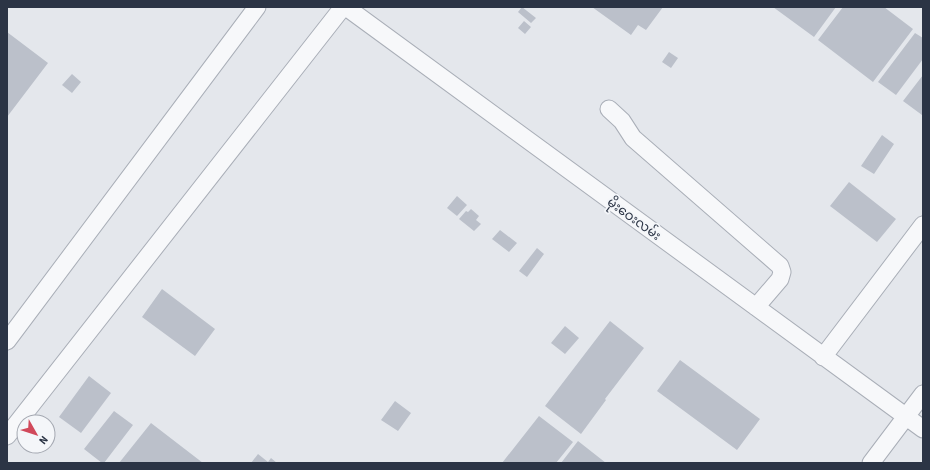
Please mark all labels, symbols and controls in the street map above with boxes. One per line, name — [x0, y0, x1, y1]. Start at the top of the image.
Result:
street label: မိုးဝေးလမ်း — [603, 193, 665, 245]
north arrow — [16, 414, 56, 454]
text: N — [35, 432, 52, 448]

